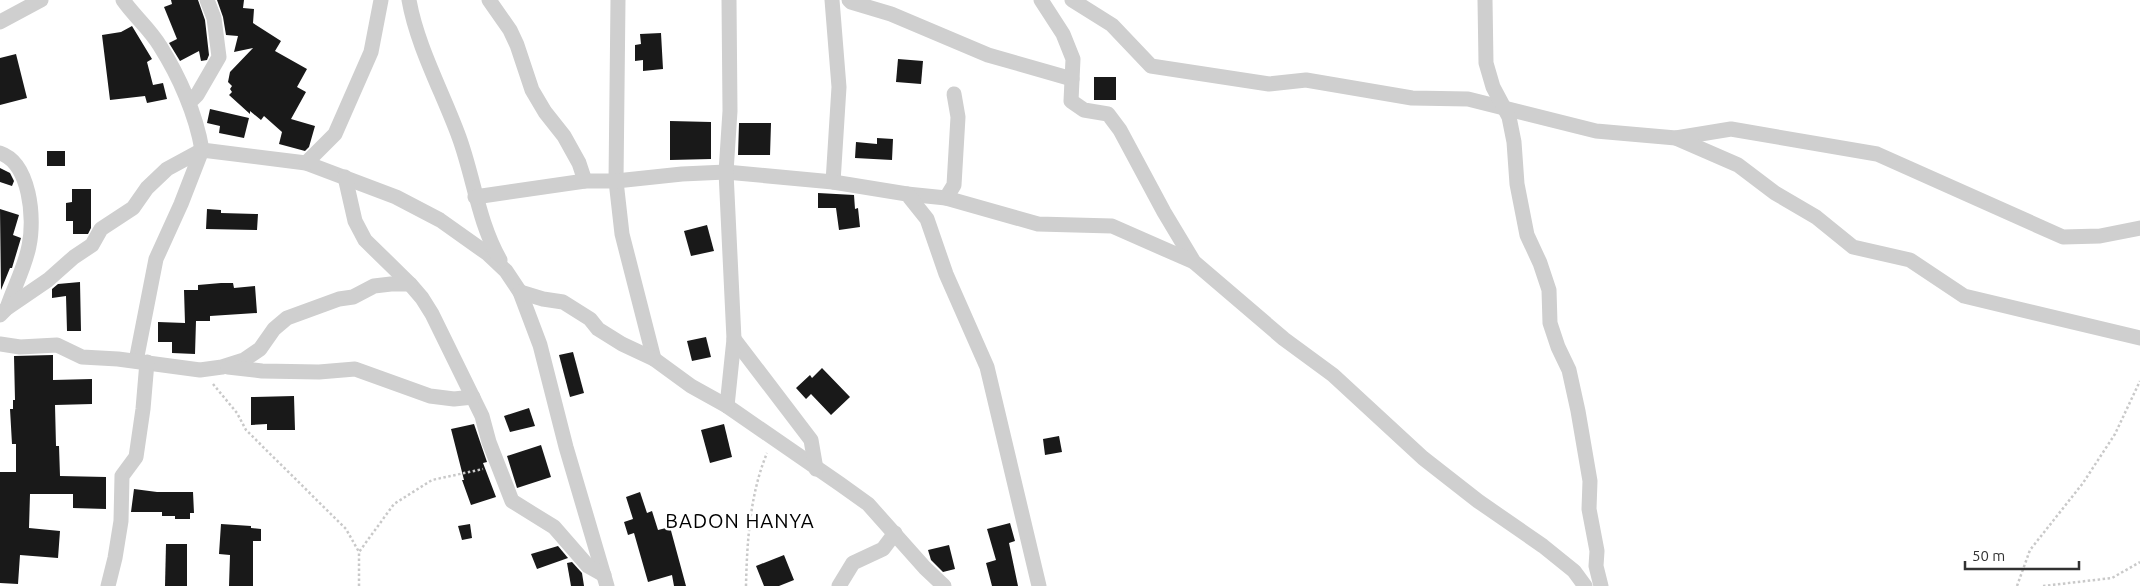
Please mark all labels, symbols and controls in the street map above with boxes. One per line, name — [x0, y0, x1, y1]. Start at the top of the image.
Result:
district label: BADON HANYA — [665, 509, 815, 532]
scale bar — [1965, 538, 2079, 570]
text: 50 m — [1972, 547, 2005, 564]

